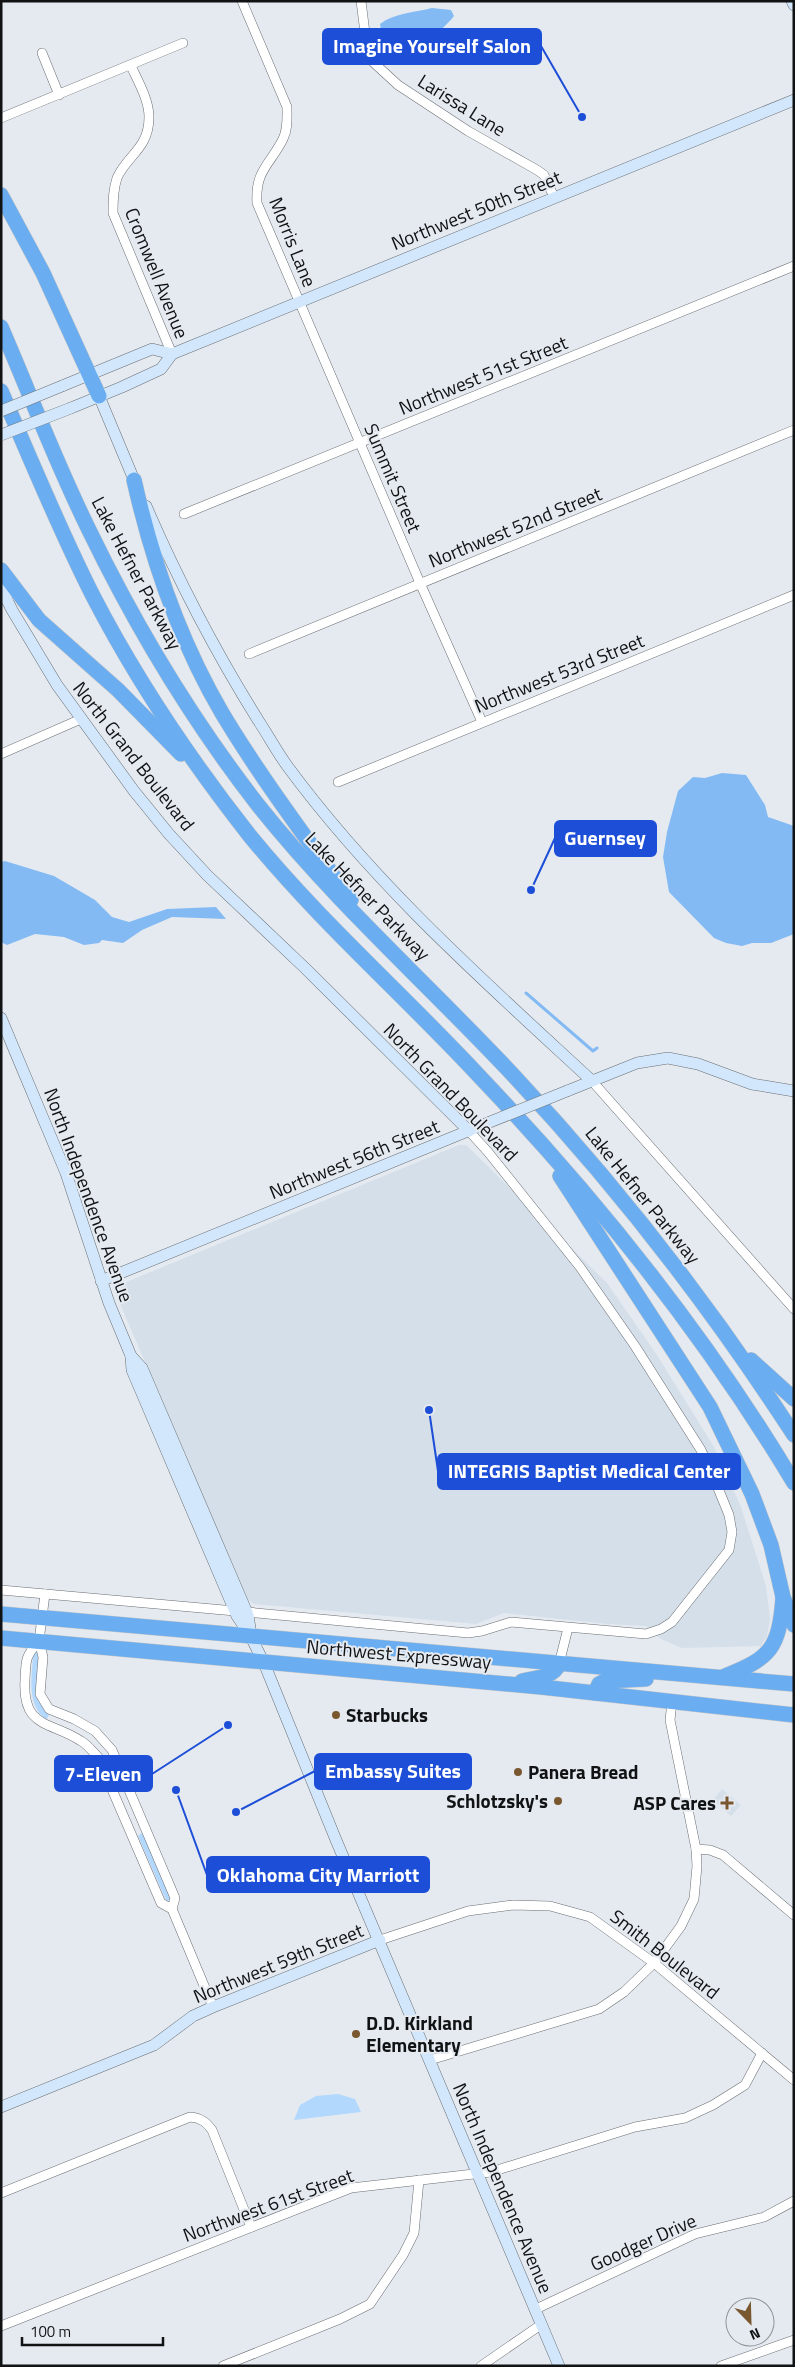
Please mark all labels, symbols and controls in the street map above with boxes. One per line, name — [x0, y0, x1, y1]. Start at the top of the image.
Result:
callout: Imagine Yourself Salon — [323, 29, 541, 64]
text: Imagine Yourself Salon — [333, 30, 531, 61]
street label: Larissa Lane — [413, 66, 512, 143]
street label: Northwest 50th Street — [386, 162, 566, 257]
street label: Morris Lane — [262, 193, 325, 291]
street label: Cromwell Avenue — [118, 203, 197, 343]
street label: Northwest 51st Street — [394, 327, 572, 422]
street label: Summit Street — [357, 419, 430, 537]
street label: Northwest 52nd Street — [424, 478, 606, 575]
street label: Lake Hefner Parkway — [85, 491, 190, 655]
street label: Northwest 53rd Street — [470, 625, 648, 720]
street label: North Grand Boulevard — [67, 675, 202, 837]
callout: Guernsey — [555, 821, 656, 856]
text: Guernsey — [564, 822, 646, 853]
street label: Lake Hefner Parkway — [299, 825, 438, 967]
street label: North Grand Boulevard — [377, 1016, 525, 1168]
street label: North Independence Avenue — [37, 1084, 142, 1306]
street label: Northwest 56th Street — [264, 1111, 444, 1206]
street label: Lake Hefner Parkway — [579, 1120, 708, 1270]
callout: INTEGRIS Baptist Medical Center — [438, 1454, 740, 1489]
text: INTEGRIS Baptist Medical Center — [448, 1455, 731, 1486]
street label: Northwest Expressway — [305, 1631, 493, 1676]
place label: Starbucks — [346, 1700, 428, 1729]
marker: Starbucks — [330, 1709, 342, 1721]
callout: Embassy Suites — [315, 1754, 471, 1789]
text: Embassy Suites — [325, 1755, 461, 1786]
callout: 7-Eleven — [55, 1756, 152, 1791]
place label: Panera Bread — [528, 1757, 638, 1786]
text: 7-Eleven — [65, 1758, 142, 1789]
marker: Panera Bread — [512, 1766, 524, 1778]
place label: Schlotzsky's — [446, 1786, 548, 1815]
place label: ASP Cares — [633, 1788, 716, 1817]
marker: Schlotzsky's — [552, 1795, 564, 1807]
marker: ASP Cares — [720, 1796, 734, 1810]
callout: Oklahoma City Marriott — [207, 1857, 429, 1892]
text: Oklahoma City Marriott — [217, 1859, 419, 1890]
street label: Smith Boulevard — [604, 1902, 726, 2006]
street label: Northwest 59th Street — [188, 1915, 368, 2010]
place label: D.D. Kirkland Elementary — [366, 2008, 473, 2059]
marker: D.D. Kirkland Elementary — [350, 2028, 362, 2040]
street label: North Independence Avenue — [446, 2078, 561, 2297]
street label: Northwest 61st Street — [178, 2160, 358, 2249]
street label: Goodger Drive — [585, 2205, 701, 2278]
north arrow — [725, 2297, 775, 2347]
scale bar — [22, 2314, 164, 2346]
text: 100 m — [30, 2320, 71, 2343]
text: N — [747, 2323, 764, 2346]

